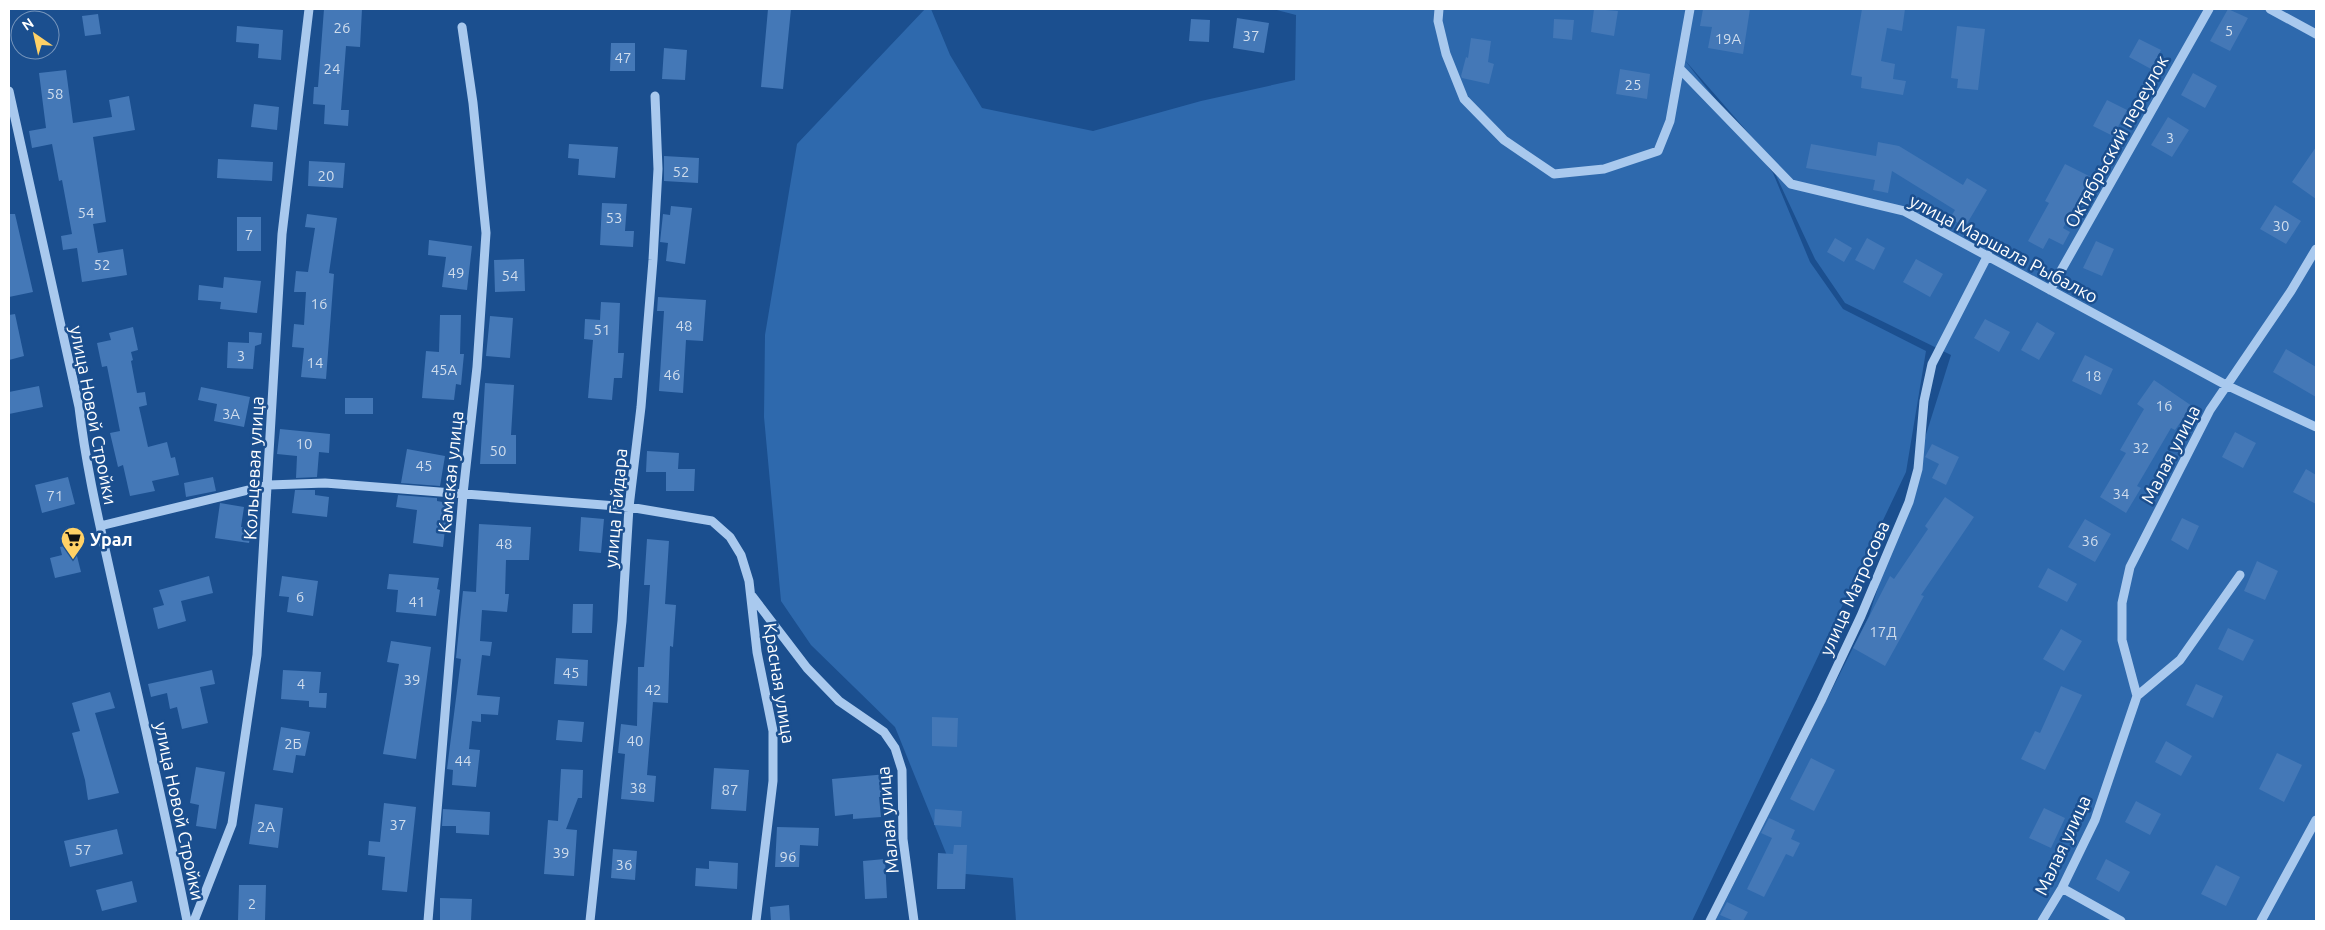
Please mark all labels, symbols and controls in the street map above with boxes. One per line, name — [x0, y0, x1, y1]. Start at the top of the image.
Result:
north arrow — [10, 10, 60, 60]
text: N — [19, 15, 37, 34]
house number: 26 — [334, 19, 350, 36]
house number: 5 — [2225, 22, 2233, 39]
house number: 37 — [1243, 27, 1259, 44]
house number: 19А — [1715, 30, 1742, 47]
house number: 47 — [615, 49, 631, 66]
street label: Октябрьский переулок — [2060, 51, 2172, 231]
house number: 24 — [324, 60, 340, 77]
house number: 25 — [1625, 76, 1641, 93]
house number: 58 — [47, 85, 63, 102]
house number: 3 — [2166, 129, 2174, 146]
house number: 52 — [673, 163, 689, 180]
house number: 20 — [318, 167, 334, 184]
street label: улица Маршала Рыбалко — [1906, 190, 2102, 306]
house number: 54 — [78, 204, 94, 221]
house number: 53 — [606, 209, 622, 226]
house number: 30 — [2273, 217, 2289, 234]
house number: 7 — [245, 226, 253, 243]
house number: 52 — [94, 256, 110, 273]
house number: 49 — [448, 264, 464, 281]
house number: 54 — [502, 267, 518, 284]
house number: 16 — [311, 295, 327, 312]
house number: 48 — [676, 317, 692, 334]
house number: 51 — [594, 321, 610, 338]
street label: улица Новой Стройки — [67, 324, 121, 506]
house number: 3 — [237, 347, 245, 364]
house number: 14 — [307, 354, 323, 371]
house number: 45А — [431, 361, 458, 378]
house number: 46 — [664, 366, 680, 383]
house number: 18 — [2085, 367, 2101, 384]
street label: Кольцевая улица — [239, 396, 267, 540]
house number: 16 — [2156, 397, 2172, 414]
street label: Малая улица — [2137, 401, 2203, 507]
house number: 3А — [222, 405, 240, 422]
street label: Камская улица — [434, 410, 466, 534]
house number: 10 — [296, 435, 312, 452]
house number: 32 — [2133, 439, 2149, 456]
house number: 50 — [490, 442, 506, 459]
street label: улица Гайдара — [600, 447, 630, 569]
house number: 45 — [416, 457, 432, 474]
house number: 34 — [2113, 485, 2129, 502]
house number: 71 — [47, 487, 63, 504]
street label: улица Матросова — [1815, 518, 1893, 658]
supermarket icon: Урал — [60, 526, 86, 560]
place label: Урал — [90, 529, 133, 549]
house number: 36 — [2082, 532, 2098, 549]
house number: 48 — [496, 535, 512, 552]
house number: 6 — [296, 588, 304, 605]
house number: 41 — [409, 593, 425, 610]
street label: Красная улица — [761, 621, 799, 745]
house number: 17Д — [1869, 623, 1897, 640]
house number: 45 — [563, 664, 579, 681]
house number: 39 — [404, 671, 420, 688]
house number: 4 — [297, 675, 305, 692]
house number: 42 — [645, 681, 661, 698]
street label: улица Новой Стройки — [151, 720, 209, 902]
house number: 40 — [627, 732, 643, 749]
house number: 2Б — [284, 735, 302, 752]
house number: 44 — [455, 752, 471, 769]
street label: Малая улица — [872, 765, 902, 875]
house number: 38 — [630, 779, 646, 796]
house number: 87 — [722, 781, 738, 798]
street label: Малая улица — [2030, 792, 2094, 898]
house number: 37 — [390, 816, 406, 833]
house number: 2А — [257, 818, 275, 835]
house number: 57 — [75, 841, 91, 858]
house number: 39 — [553, 844, 569, 861]
house number: 96 — [780, 848, 796, 865]
house number: 36 — [616, 856, 632, 873]
house number: 2 — [248, 895, 256, 912]

